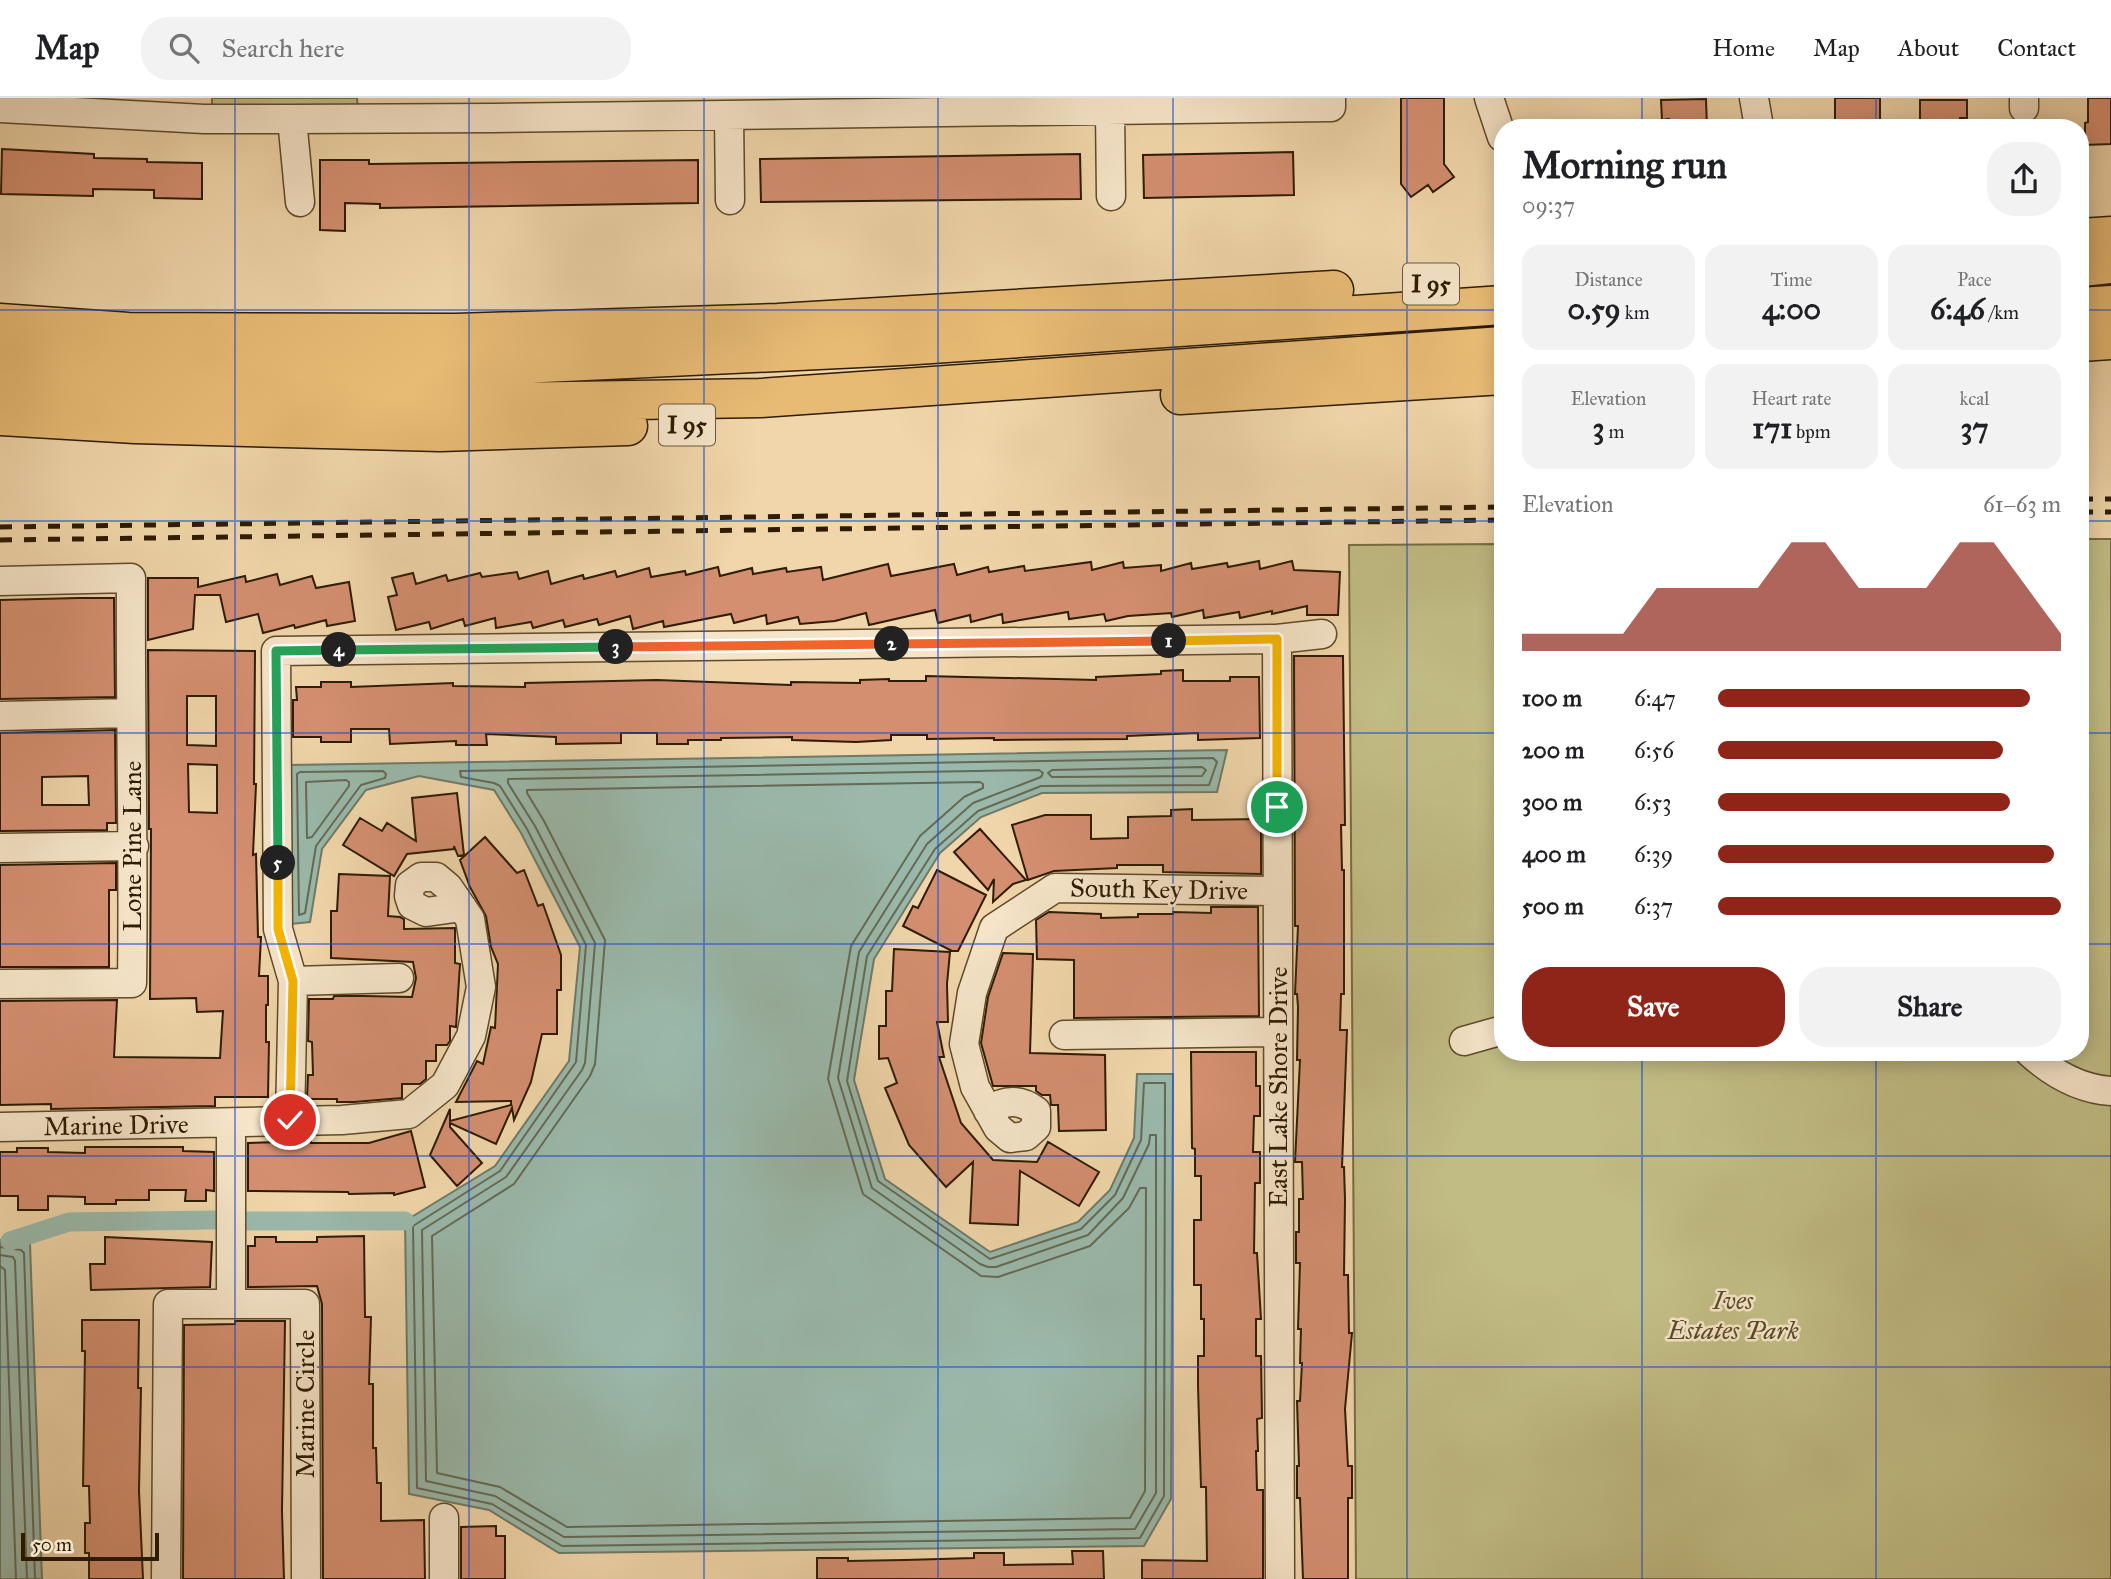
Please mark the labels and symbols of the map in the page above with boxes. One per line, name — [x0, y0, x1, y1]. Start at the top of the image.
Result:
road number: I 95 — [1403, 264, 1459, 304]
road number: I 95 — [659, 404, 715, 446]
pin: 1 — [1152, 624, 1186, 658]
pin: 2 — [874, 626, 910, 662]
pin: 3 — [598, 630, 634, 664]
pin: 4 — [322, 632, 356, 668]
street label: Lone Pine Lane — [116, 761, 148, 931]
pin — [1247, 777, 1307, 837]
pin: 5 — [260, 846, 296, 880]
street label: South Key Drive — [1070, 871, 1248, 907]
street label: East Lake Shore Drive — [1262, 966, 1294, 1208]
pin — [260, 1090, 320, 1150]
street label: Marine Drive — [43, 1108, 189, 1142]
park label: Ives Estates Park — [1666, 1284, 1799, 1346]
street label: Marine Circle — [289, 1330, 321, 1478]
scale bar — [21, 1530, 159, 1562]

